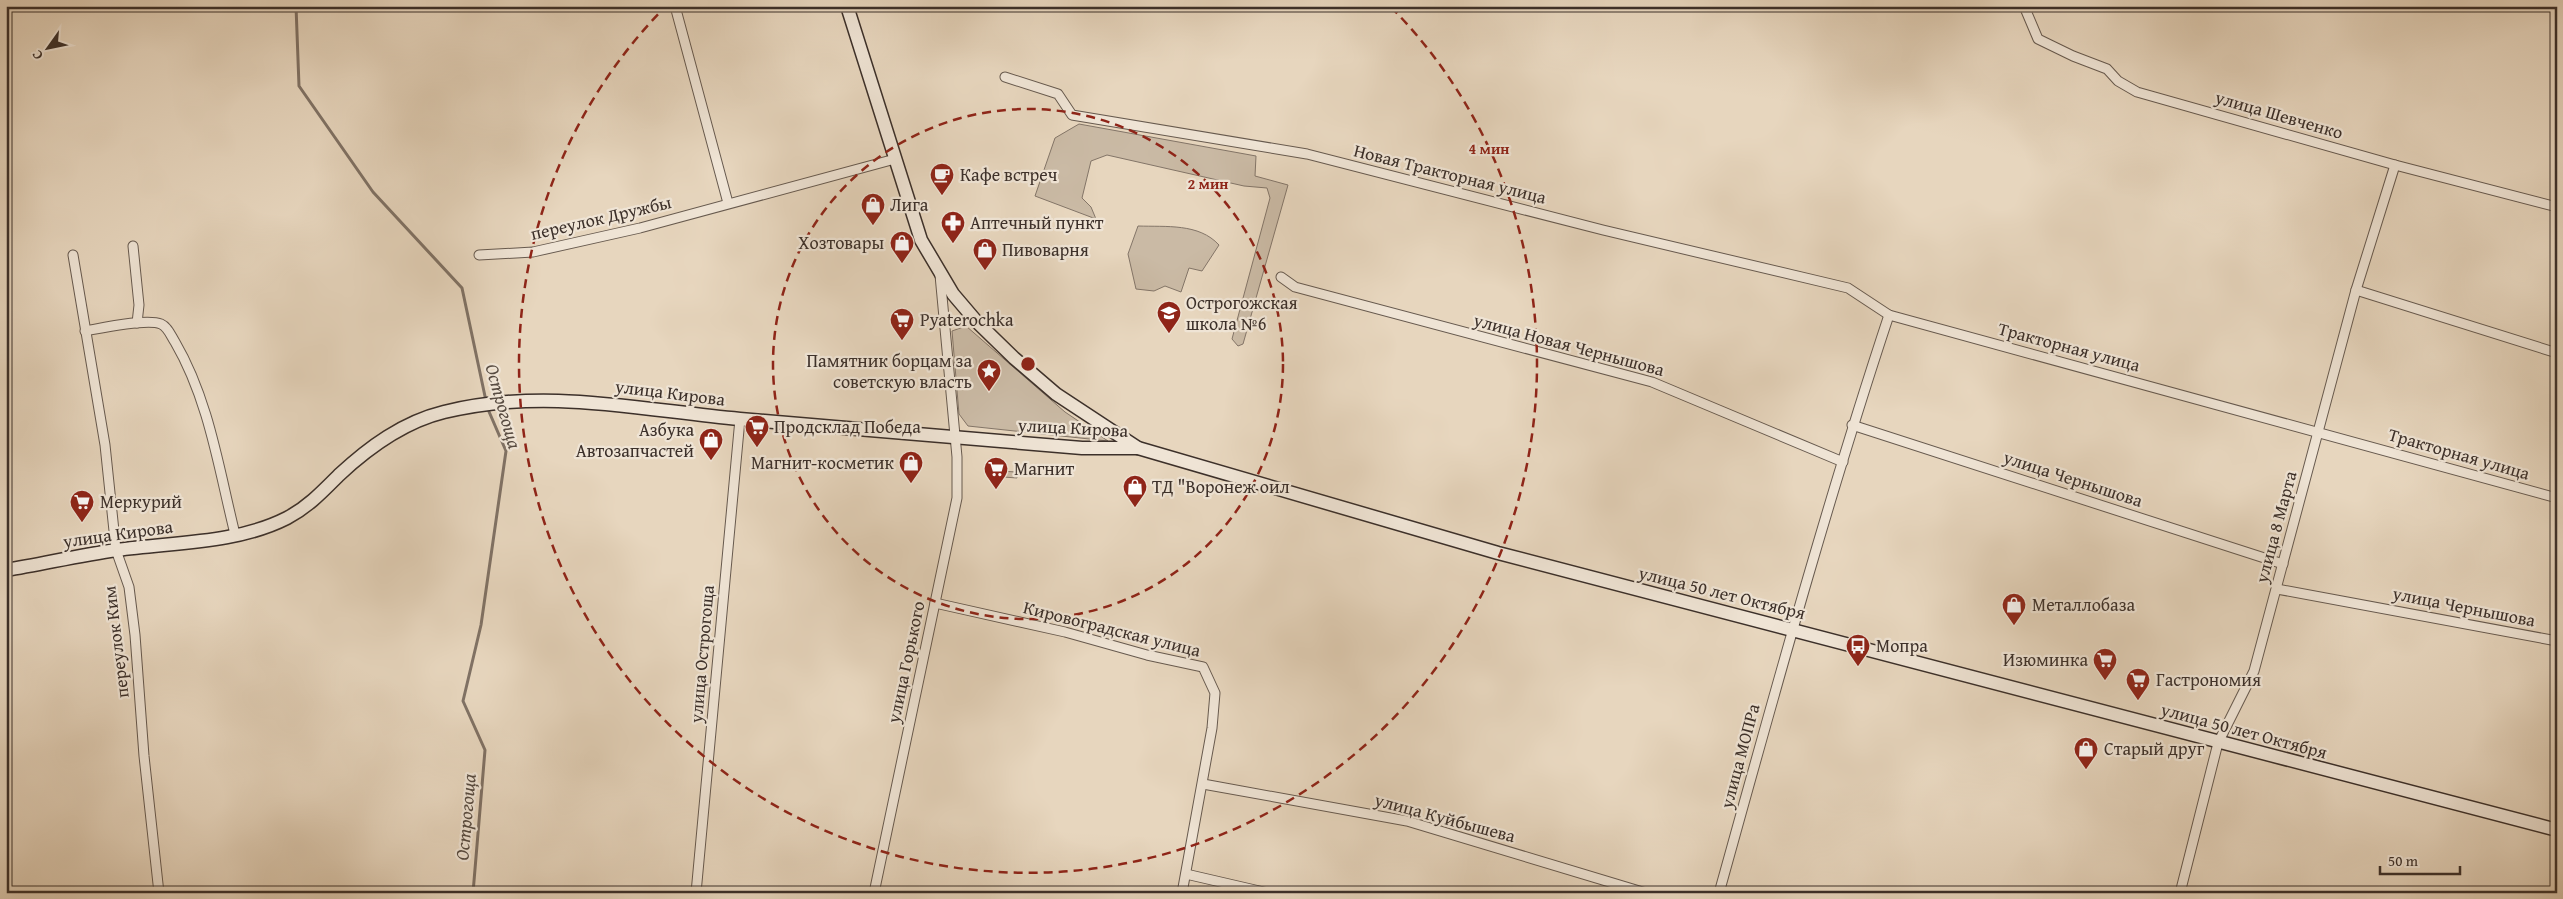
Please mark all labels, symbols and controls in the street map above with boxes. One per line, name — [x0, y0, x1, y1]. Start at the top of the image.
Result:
north arrow — [22, 22, 72, 72]
text: С — [27, 46, 48, 64]
street label: улица Шевченко — [2211, 83, 2346, 146]
street label: Новая Тракторная улица — [1351, 137, 1550, 211]
text: 4 мин — [1469, 138, 1510, 159]
place label: Кафе встреч — [960, 161, 1058, 188]
cafe icon: Кафе встреч — [929, 162, 955, 196]
text: 2 мин — [1188, 173, 1229, 194]
street label: переулок Дружбы — [528, 188, 674, 247]
place label: Лига — [890, 191, 929, 218]
shop icon: Лига — [860, 192, 886, 226]
place label: Аптечный пункт — [970, 209, 1104, 236]
pharmacy icon: Аптечный пункт — [940, 210, 966, 244]
place label: Хозтовары — [798, 229, 884, 256]
shop icon: Хозтовары — [889, 230, 915, 264]
place label: Пивоварня — [1002, 236, 1089, 263]
shop icon: Пивоварня — [972, 237, 998, 271]
place label: Острогожская школа №6 — [1186, 289, 1298, 337]
school or university icon: Острогожская школа №6 — [1156, 300, 1182, 334]
place label: Pyaterochka — [920, 306, 1014, 333]
street label: улица Новая Чернышова — [1470, 306, 1668, 383]
supermarket icon: Pyaterochka — [889, 307, 915, 341]
street label: Тракторная улица — [1995, 315, 2144, 379]
place label: Памятник борцам за советскую власть — [807, 347, 972, 395]
centre of rings — [1019, 355, 1037, 373]
place icon: Памятник борцам за советскую власть — [976, 358, 1002, 392]
water label: Острогоща — [479, 360, 530, 452]
street label: улица Кирова — [613, 372, 727, 413]
street label: улица Кирова — [1016, 411, 1129, 444]
place label: Продсклад Победа — [774, 413, 921, 440]
supermarket icon: Продсклад Победа — [744, 414, 770, 448]
place label: Азбука Автозапчастей — [576, 416, 694, 464]
street label: Тракторная улица — [2385, 420, 2533, 487]
shop icon: Азбука Автозапчастей — [698, 427, 724, 461]
street label: улица Чернышова — [1999, 443, 2147, 514]
place label: Магнит-косметик — [751, 449, 895, 476]
shop icon: Магнит-косметик — [898, 450, 924, 484]
place label: Магнит — [1014, 455, 1074, 482]
supermarket icon: Магнит — [983, 456, 1009, 490]
street label: улица 8 Марта — [2247, 467, 2304, 587]
place label: ТД "Воронеж оил — [1152, 473, 1290, 500]
shop icon: ТД "Воронеж оил — [1122, 474, 1148, 508]
place label: Меркурий — [100, 488, 182, 515]
supermarket icon: Меркурий — [69, 489, 95, 523]
street label: улица Кирова — [60, 512, 175, 555]
street label: улица 50 лет Октября — [1635, 558, 1808, 626]
street label: улица Чернышова — [2389, 579, 2538, 634]
street label: улица Острогоща — [682, 583, 721, 725]
street label: переулок Ким — [95, 584, 136, 700]
place label: Металлобаза — [2032, 591, 2135, 618]
shop icon: Металлобаза — [2001, 592, 2027, 626]
street label: Кировоградская улица — [1021, 593, 1204, 664]
street label: улица Горького — [879, 598, 932, 726]
place label: Мопра — [1876, 632, 1928, 659]
bus stop icon: Мопра — [1845, 633, 1871, 667]
place label: Изюминка — [2003, 646, 2088, 673]
supermarket icon: Изюминка — [2092, 647, 2118, 681]
place label: Гастрономия — [2156, 666, 2261, 693]
supermarket icon: Гастрономия — [2125, 667, 2151, 701]
street label: улица 50 лет Октября — [2157, 695, 2330, 766]
street label: улица МОПРа — [1712, 700, 1767, 812]
place label: Старый друг — [2104, 735, 2205, 762]
shop icon: Старый друг — [2073, 736, 2099, 770]
water label: Острогоща — [447, 772, 483, 862]
street label: улица Куйбышева — [1371, 785, 1519, 849]
scale bar — [2380, 844, 2460, 876]
text: 50 m — [2388, 850, 2419, 871]

